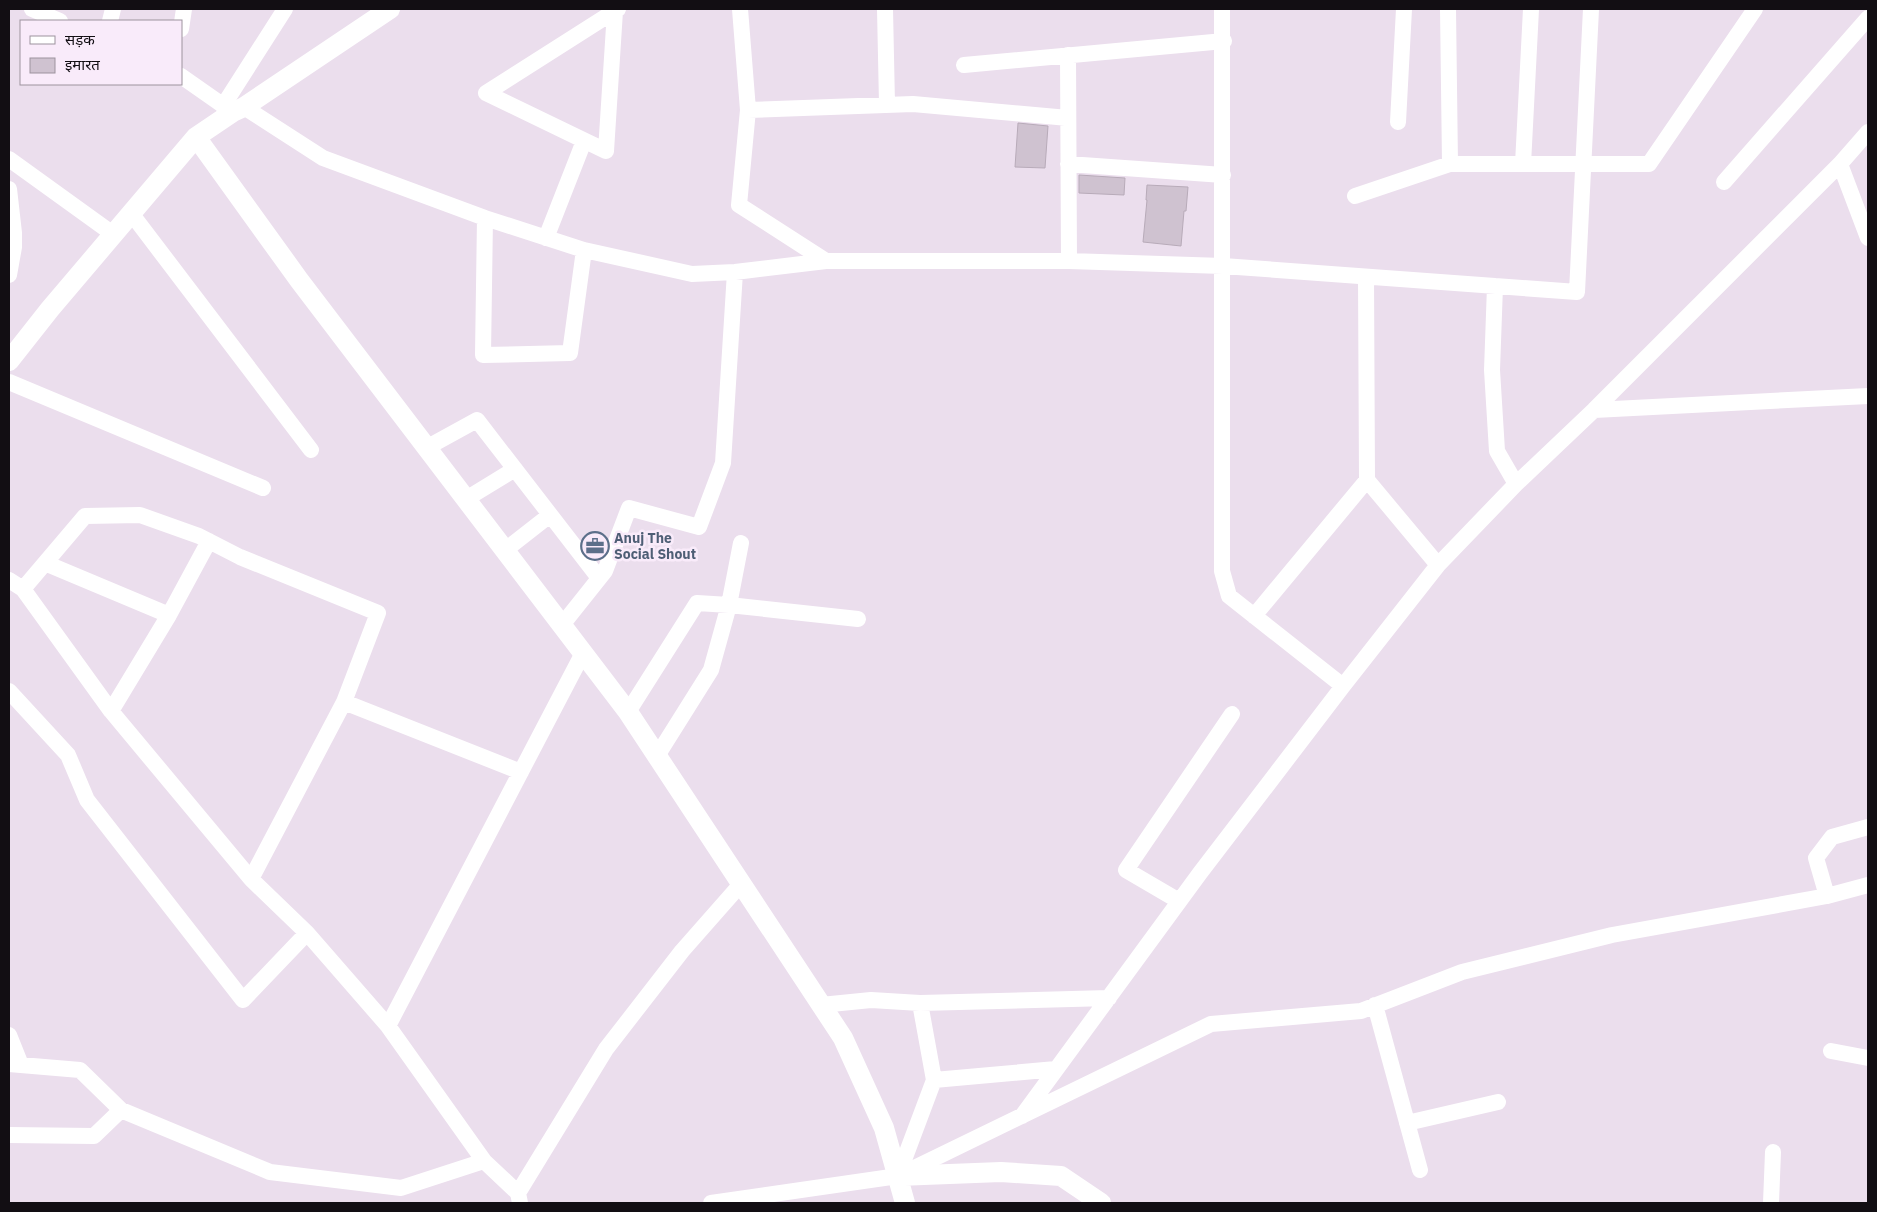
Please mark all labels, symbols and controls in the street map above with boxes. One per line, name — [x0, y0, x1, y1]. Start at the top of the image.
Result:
legend — [20, 20, 182, 85]
text: सड़क — [65, 30, 95, 49]
text: इमारत — [65, 55, 100, 74]
place label: Anuj The Social Shout — [614, 529, 696, 563]
office icon: Anuj The Social Shout — [580, 531, 610, 561]

